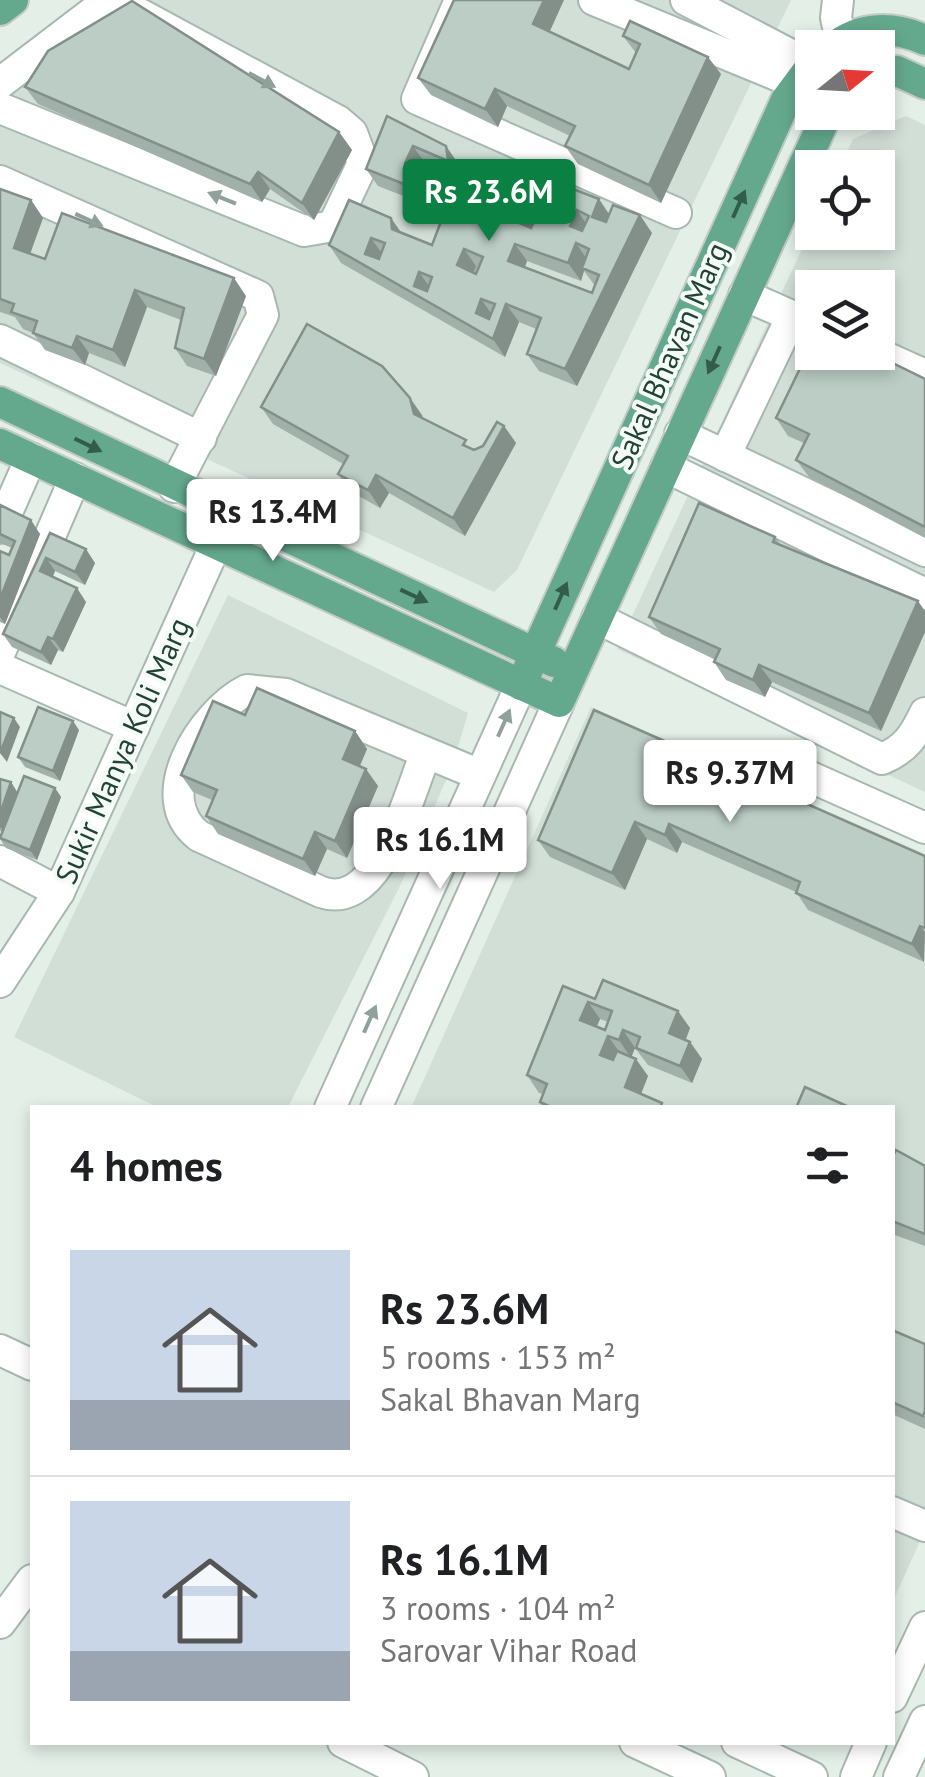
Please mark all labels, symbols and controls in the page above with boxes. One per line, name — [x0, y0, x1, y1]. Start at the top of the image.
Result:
north arrow — [795, 30, 895, 130]
map controls — [795, 30, 895, 370]
one-way arrow — [247, 71, 276, 88]
button: locate — [795, 150, 895, 250]
pin: Rs 23.6M — [386, 159, 592, 244]
text: Rs 23.6M — [425, 170, 553, 212]
one-way arrow — [207, 189, 237, 205]
one-way arrow — [730, 189, 747, 218]
one-way arrow — [74, 212, 104, 228]
street label: Sakal Bhavan Marg — [601, 236, 736, 475]
button: layers — [795, 270, 895, 370]
one-way arrow — [706, 345, 722, 375]
one-way arrow — [73, 436, 102, 453]
pin: Rs 13.4M — [170, 479, 376, 564]
text: Rs 13.4M — [209, 490, 337, 532]
one-way arrow — [553, 581, 570, 610]
one-way arrow — [400, 588, 429, 605]
street label: Sukir Manya Koli Marg — [45, 611, 198, 890]
one-way arrow — [496, 708, 512, 737]
pin: Rs 9.37M — [627, 740, 833, 825]
text: Rs 9.37M — [666, 751, 794, 793]
pin: Rs 16.1M — [337, 807, 543, 892]
text: Rs 16.1M — [376, 818, 504, 860]
one-way arrow — [362, 1004, 378, 1034]
text: 4 homes — [70, 1138, 223, 1193]
icon: filters — [800, 1138, 855, 1193]
text: Rs 23.6M — [380, 1281, 549, 1336]
icon: home — [150, 1290, 270, 1410]
text: 5 rooms · 153 m² — [380, 1336, 616, 1378]
text: Sakal Bhavan Marg — [380, 1378, 641, 1420]
text: Rs 16.1M — [380, 1532, 549, 1587]
icon: home — [150, 1541, 270, 1661]
text: 3 rooms · 104 m² — [380, 1587, 616, 1629]
text: Sarovar Vihar Road — [380, 1629, 638, 1671]

